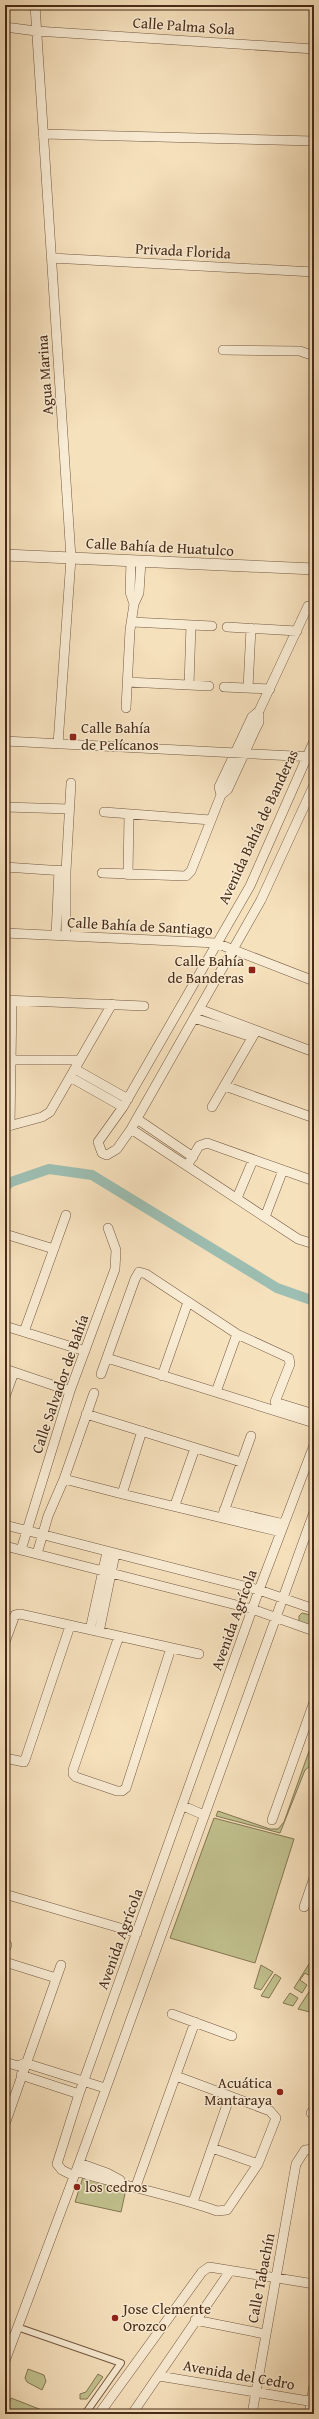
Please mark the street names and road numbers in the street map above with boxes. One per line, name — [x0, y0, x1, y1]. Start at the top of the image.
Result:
street label: Calle Palma Sola — [132, 11, 236, 40]
street label: Privada Florida — [135, 238, 231, 263]
street label: Agua Marina — [31, 334, 58, 416]
street label: Calle Bahía de Huatulco — [86, 532, 235, 561]
street label: Avenida Bahía de Banderas — [212, 746, 303, 908]
street label: Calle Bahía de Santiago — [67, 911, 214, 940]
street label: Calle Salvador de Bahía — [26, 1312, 93, 1456]
street label: Avenida Agrícola — [206, 1566, 262, 1673]
street label: Avenida Agrícola — [92, 1885, 148, 1992]
street label: Calle Tabachín — [241, 2231, 280, 2325]
street label: Avenida del Cedro — [182, 2354, 297, 2395]

